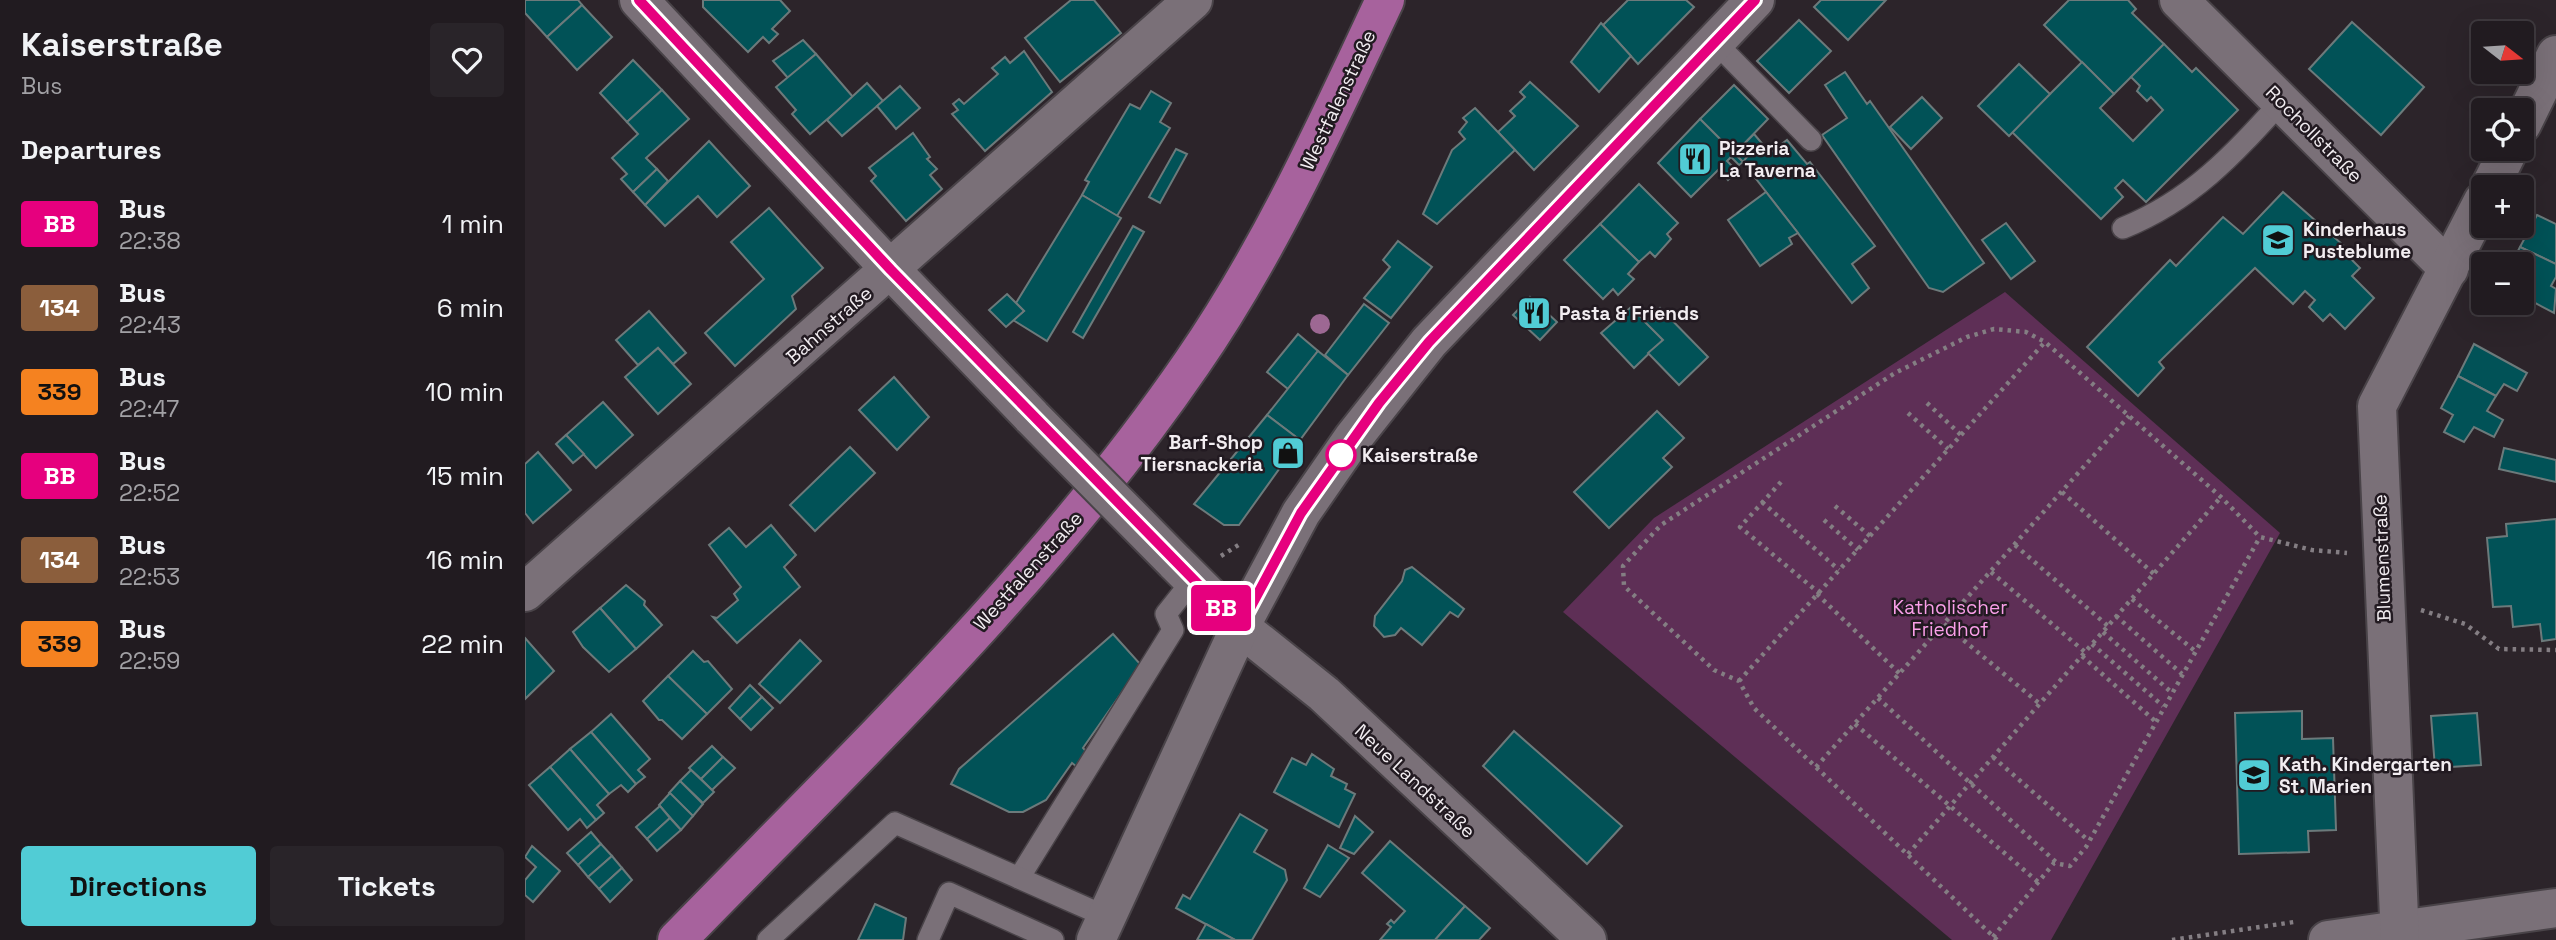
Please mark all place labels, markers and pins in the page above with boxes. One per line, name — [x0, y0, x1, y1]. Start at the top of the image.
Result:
place label: Pizzeria La Taverna — [1719, 136, 1816, 183]
restaurant icon: Pizzeria La Taverna — [1676, 140, 1714, 178]
place label: Kinderhaus Pusteblume — [2303, 217, 2411, 264]
school or university icon: Kinderhaus Pusteblume — [2259, 221, 2297, 259]
restaurant icon: Pasta & Friends — [1515, 294, 1553, 332]
place label: Pasta & Friends — [1559, 301, 1699, 326]
place label: Barf-Shop Tiersnackeria — [1140, 430, 1263, 477]
shop icon: Barf-Shop Tiersnackeria — [1269, 434, 1307, 472]
marker: Kaiserstraße — [1326, 440, 1356, 470]
place label: Kaiserstraße — [1362, 443, 1478, 468]
place label: Kath. Kindergarten St. Marien — [2279, 752, 2452, 799]
school or university icon: Kath. Kindergarten St. Marien — [2235, 756, 2273, 794]

